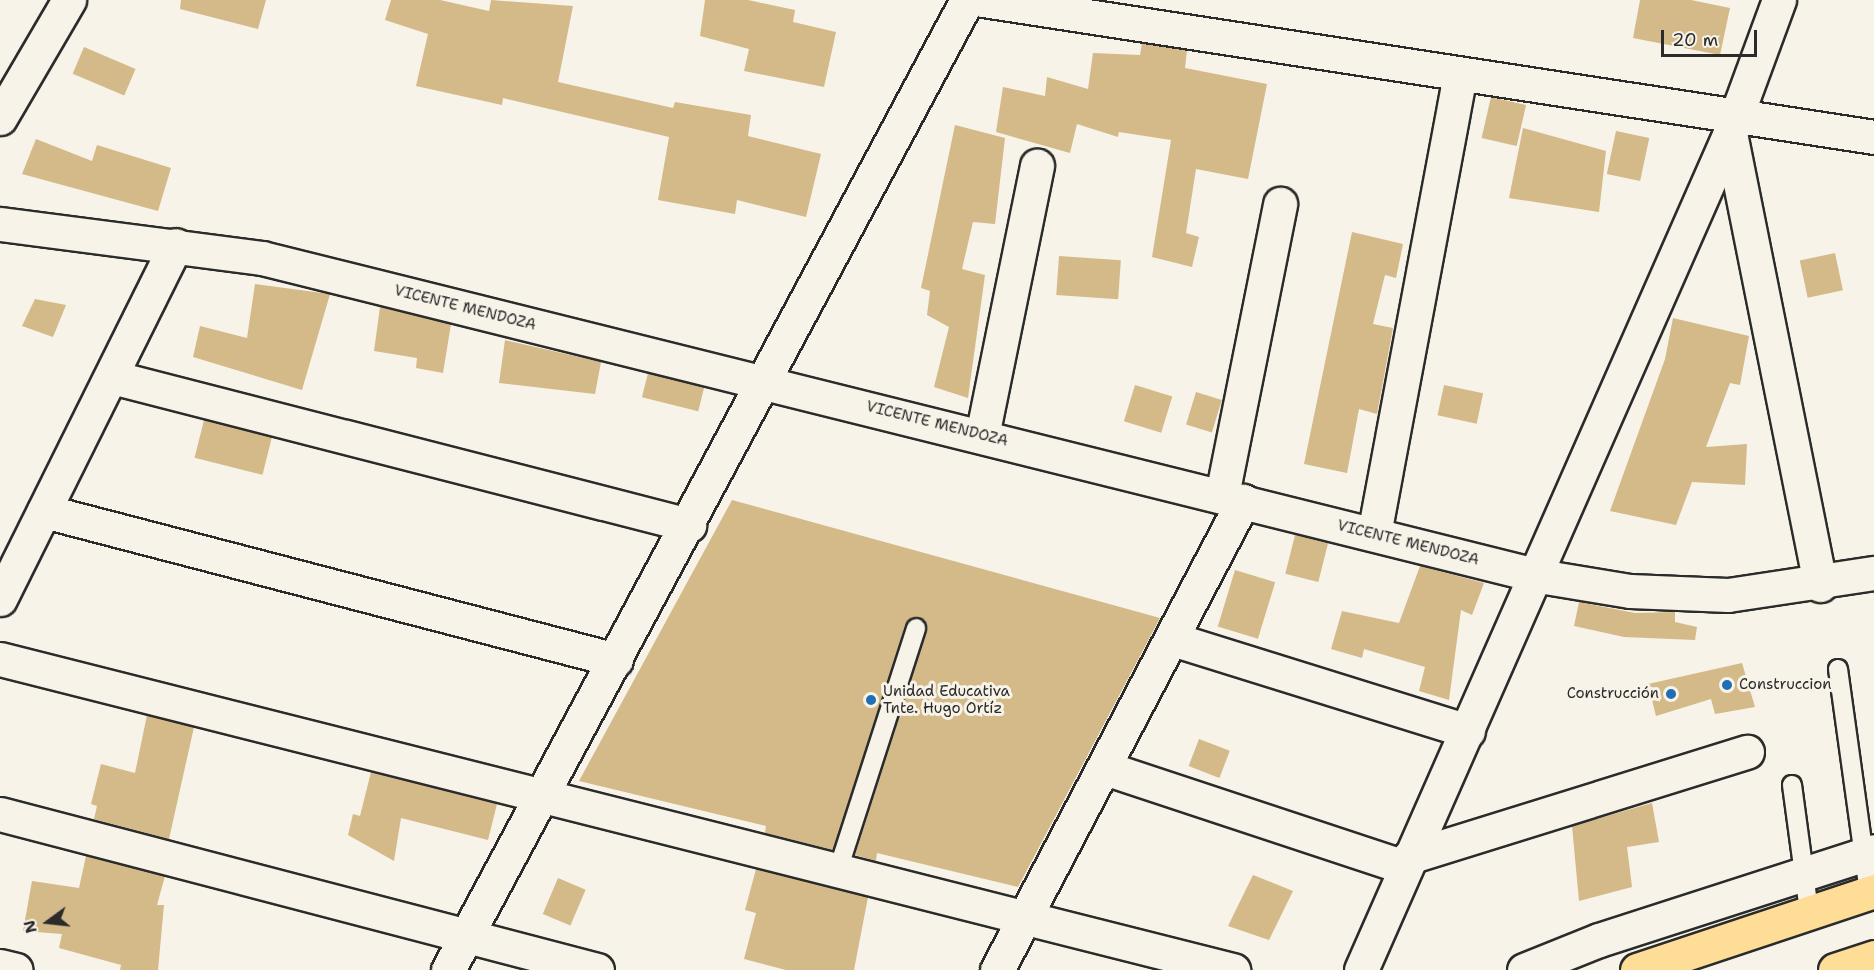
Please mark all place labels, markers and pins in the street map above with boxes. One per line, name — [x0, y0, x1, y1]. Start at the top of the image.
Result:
place label: Construccion — [1739, 676, 1831, 694]
marker: Construccion — [1720, 678, 1734, 692]
place label: Unidad Educativa Tnte. Hugo Ortíz — [883, 682, 1010, 717]
place label: Construcción — [1567, 685, 1659, 703]
marker: Construcción — [1664, 687, 1678, 701]
marker: Unidad Educativa Tnte. Hugo Ortíz — [864, 693, 878, 707]

